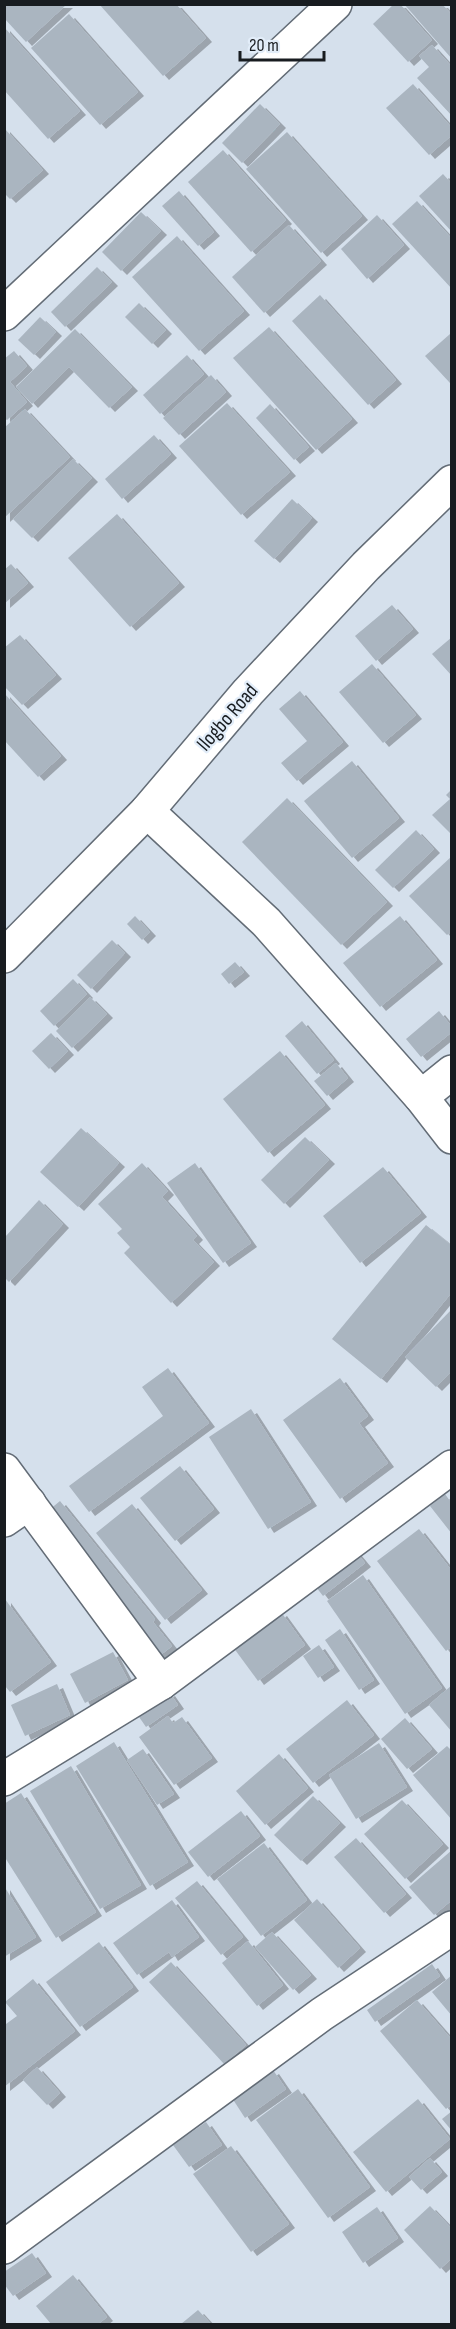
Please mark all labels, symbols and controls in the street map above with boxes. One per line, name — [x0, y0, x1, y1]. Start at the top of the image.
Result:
scale bar — [240, 24, 324, 62]
text: 20 m — [249, 35, 279, 56]
street label: Ilogbo Road — [191, 679, 263, 756]

